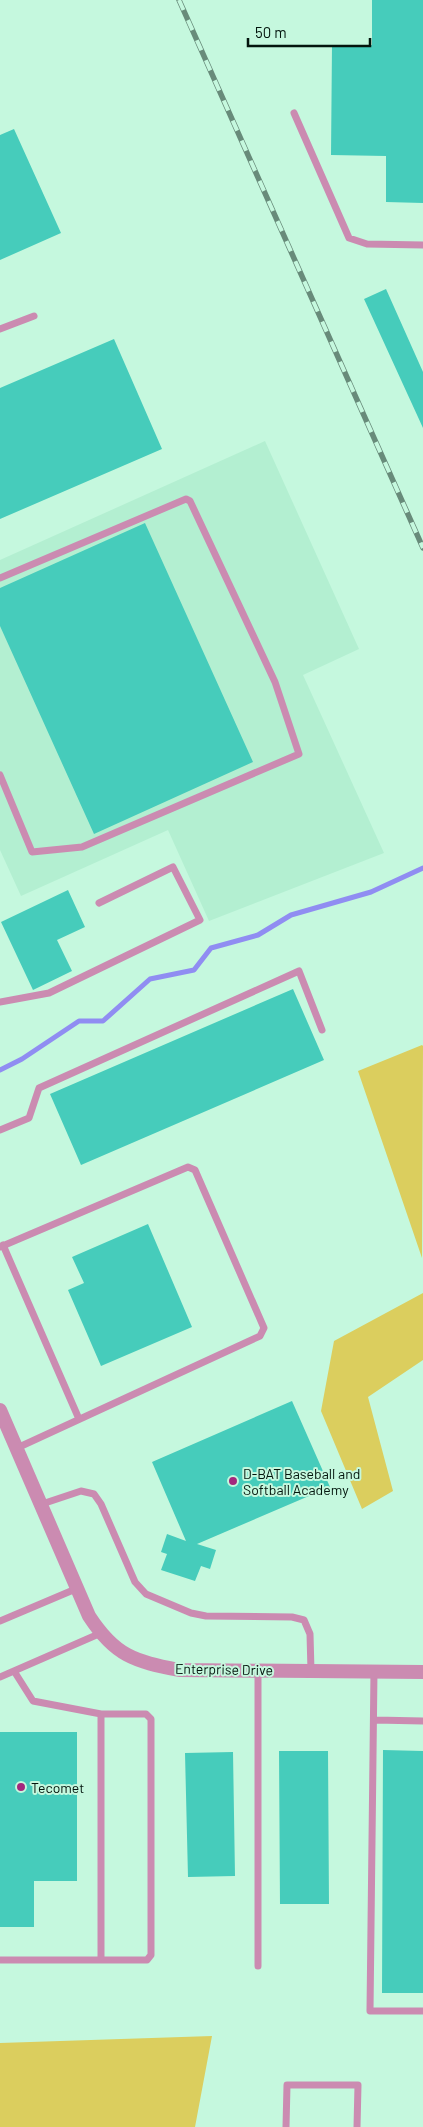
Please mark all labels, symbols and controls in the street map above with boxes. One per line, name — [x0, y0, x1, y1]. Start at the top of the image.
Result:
scale bar — [248, 15, 370, 47]
text: 50 m — [255, 23, 287, 41]
place label: D-BAT Baseball and Softball Academy — [243, 1465, 360, 1498]
marker: D-BAT Baseball and Softball Academy — [227, 1475, 239, 1487]
street label: Enterprise Drive — [175, 1660, 273, 1678]
place label: Tecomet — [31, 1779, 84, 1796]
marker: Tecomet — [15, 1781, 27, 1793]

